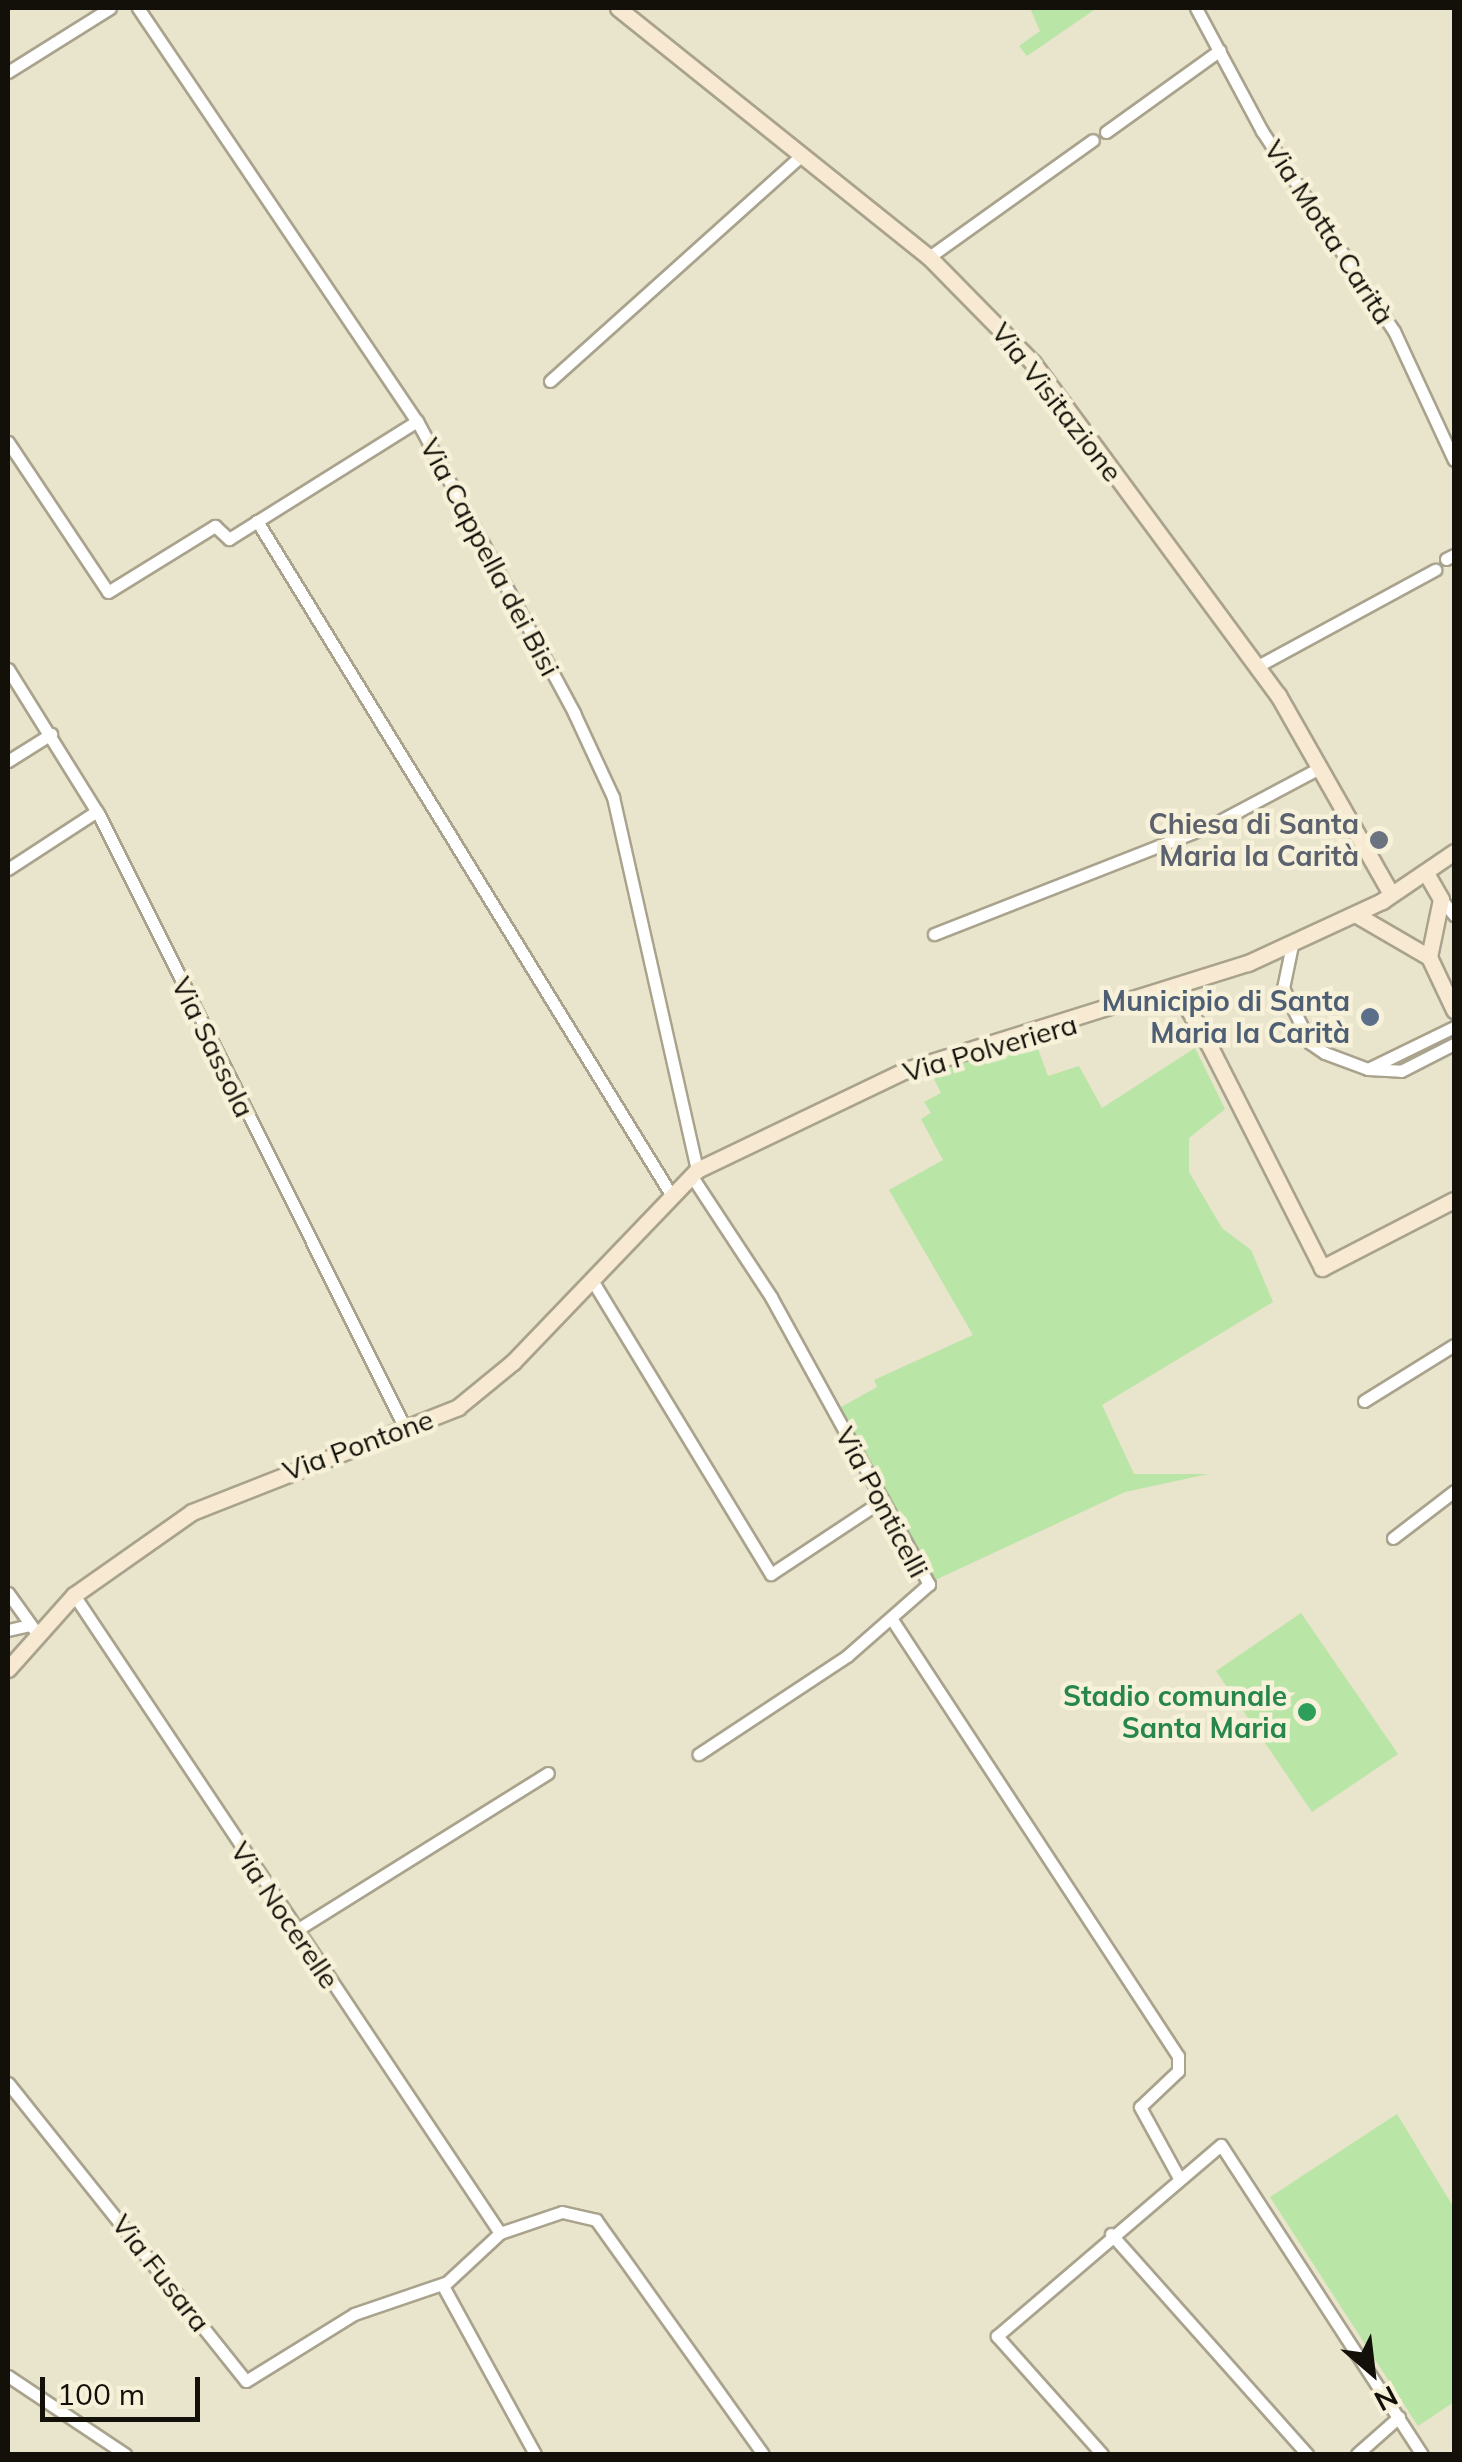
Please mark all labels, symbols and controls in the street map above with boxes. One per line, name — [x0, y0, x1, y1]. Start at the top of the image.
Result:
street label: Via Motta Carità — [1257, 134, 1401, 330]
street label: Via Visitazione — [985, 316, 1129, 488]
street label: Via Cappella dei Bisi — [413, 432, 567, 682]
place label: Chiesa di Santa Maria la Carità — [1149, 807, 1359, 873]
marker: Chiesa di Santa Maria la Carità — [1368, 829, 1390, 851]
street label: Via Sassola — [165, 971, 261, 1123]
place label: Municipio di Santa Maria la Carità — [1102, 984, 1350, 1050]
marker: Municipio di Santa Maria la Carità — [1359, 1006, 1381, 1028]
street label: Via Polveriera — [899, 1007, 1081, 1089]
street label: Via Pontone — [278, 1402, 438, 1488]
street label: Via Ponticelli — [828, 1421, 936, 1583]
place label: Stadio comunale Santa Maria — [1063, 1679, 1287, 1745]
marker: Stadio comunale Santa Maria — [1296, 1701, 1318, 1723]
street label: Via Nocerelle — [224, 1835, 346, 1995]
street label: Via Fusara — [105, 2208, 217, 2338]
north arrow — [1322, 2322, 1422, 2422]
scale bar — [45, 2357, 205, 2419]
text: 100 m — [57, 2375, 145, 2413]
text: N — [1369, 2379, 1404, 2419]

